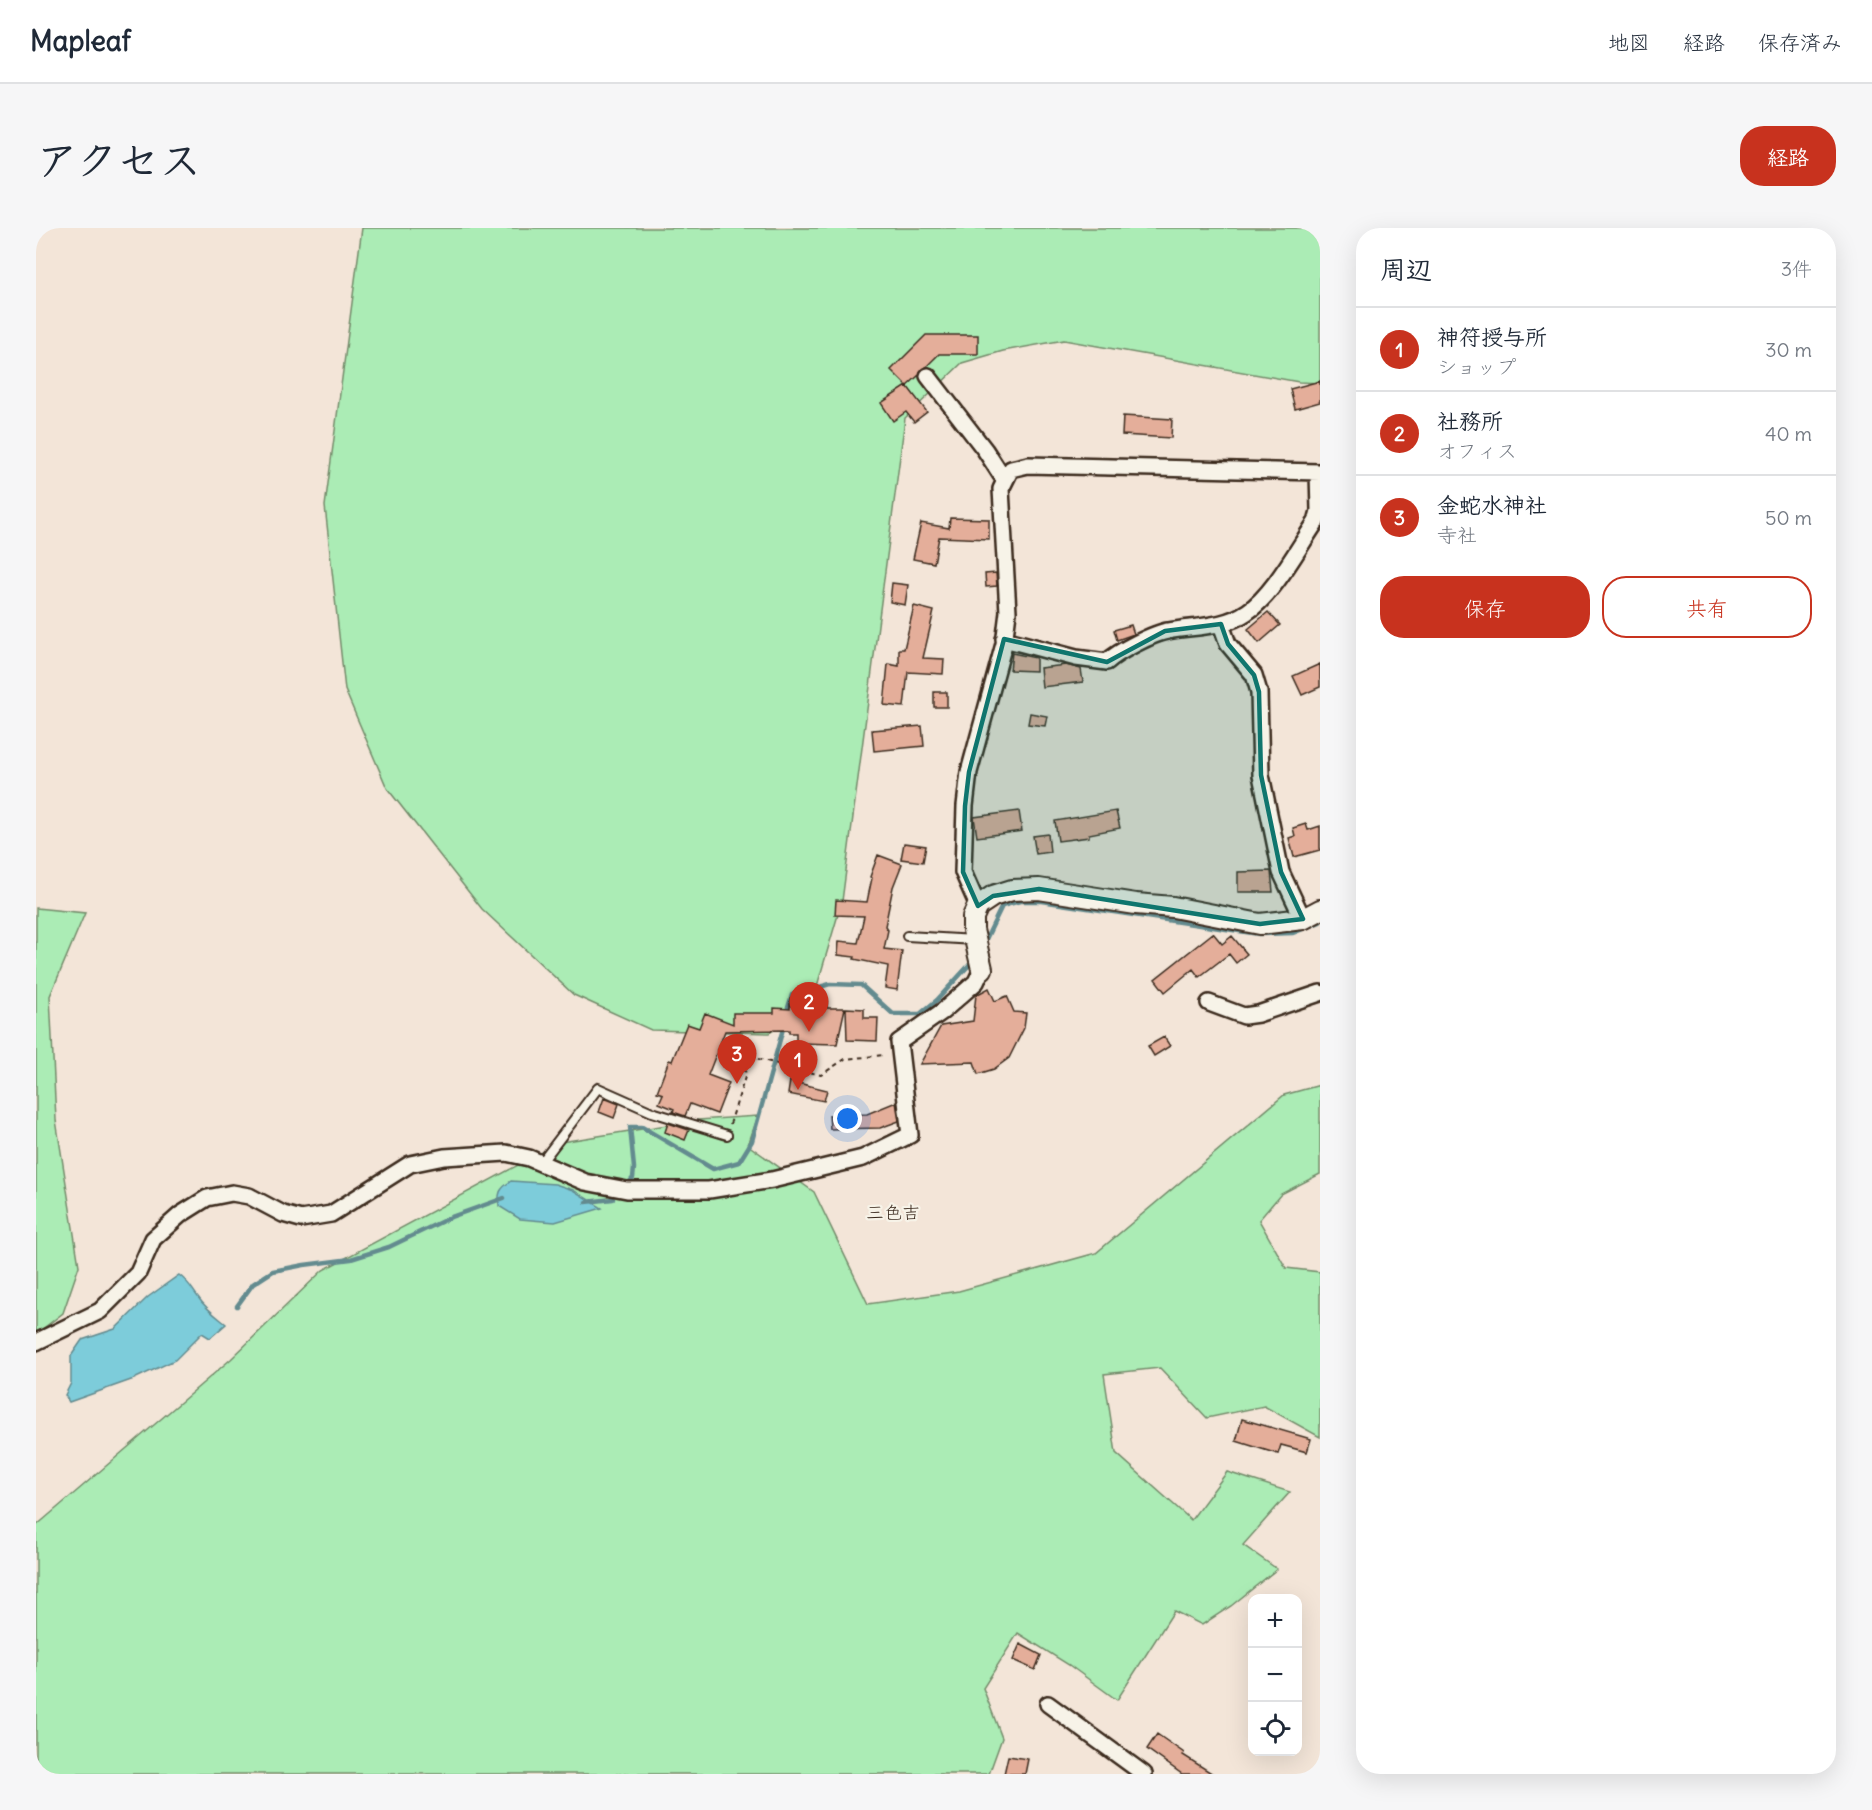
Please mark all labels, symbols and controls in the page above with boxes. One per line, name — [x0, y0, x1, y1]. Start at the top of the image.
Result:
text: Mapleaf — [30, 23, 131, 59]
text: 地図 — [1608, 29, 1650, 56]
text: 経路 — [1683, 29, 1725, 56]
text: 保存済み — [1758, 29, 1842, 56]
button: 経路 — [1740, 126, 1836, 186]
text: アクセス — [36, 134, 201, 186]
text: 周辺 — [1380, 253, 1432, 286]
text: 3件 — [1781, 256, 1812, 281]
text: 神符授与所 — [1437, 323, 1547, 351]
text: 1 — [1396, 337, 1403, 362]
text: 30 m — [1765, 337, 1812, 362]
text: ショップ — [1437, 354, 1516, 379]
text: 社務所 — [1437, 407, 1503, 435]
text: 2 — [1394, 421, 1405, 446]
text: 40 m — [1765, 421, 1812, 446]
text: オフィス — [1437, 438, 1517, 463]
text: 金蛇水神社 — [1437, 491, 1547, 519]
text: 3 — [1394, 505, 1405, 530]
text: 50 m — [1765, 505, 1812, 530]
text: 寺社 — [1437, 522, 1477, 547]
button: 保存 — [1380, 576, 1590, 638]
button: 共有 — [1602, 576, 1812, 638]
pin: 2 — [790, 982, 828, 1032]
pin: 3 — [718, 1034, 756, 1084]
pin: 1 — [778, 1040, 818, 1090]
your location — [833, 1104, 862, 1133]
district label: 三色吉 — [866, 1201, 920, 1224]
map controls — [1248, 1594, 1302, 1756]
button: + — [1248, 1594, 1302, 1648]
button: − — [1248, 1648, 1302, 1702]
button: locate — [1248, 1702, 1302, 1756]

